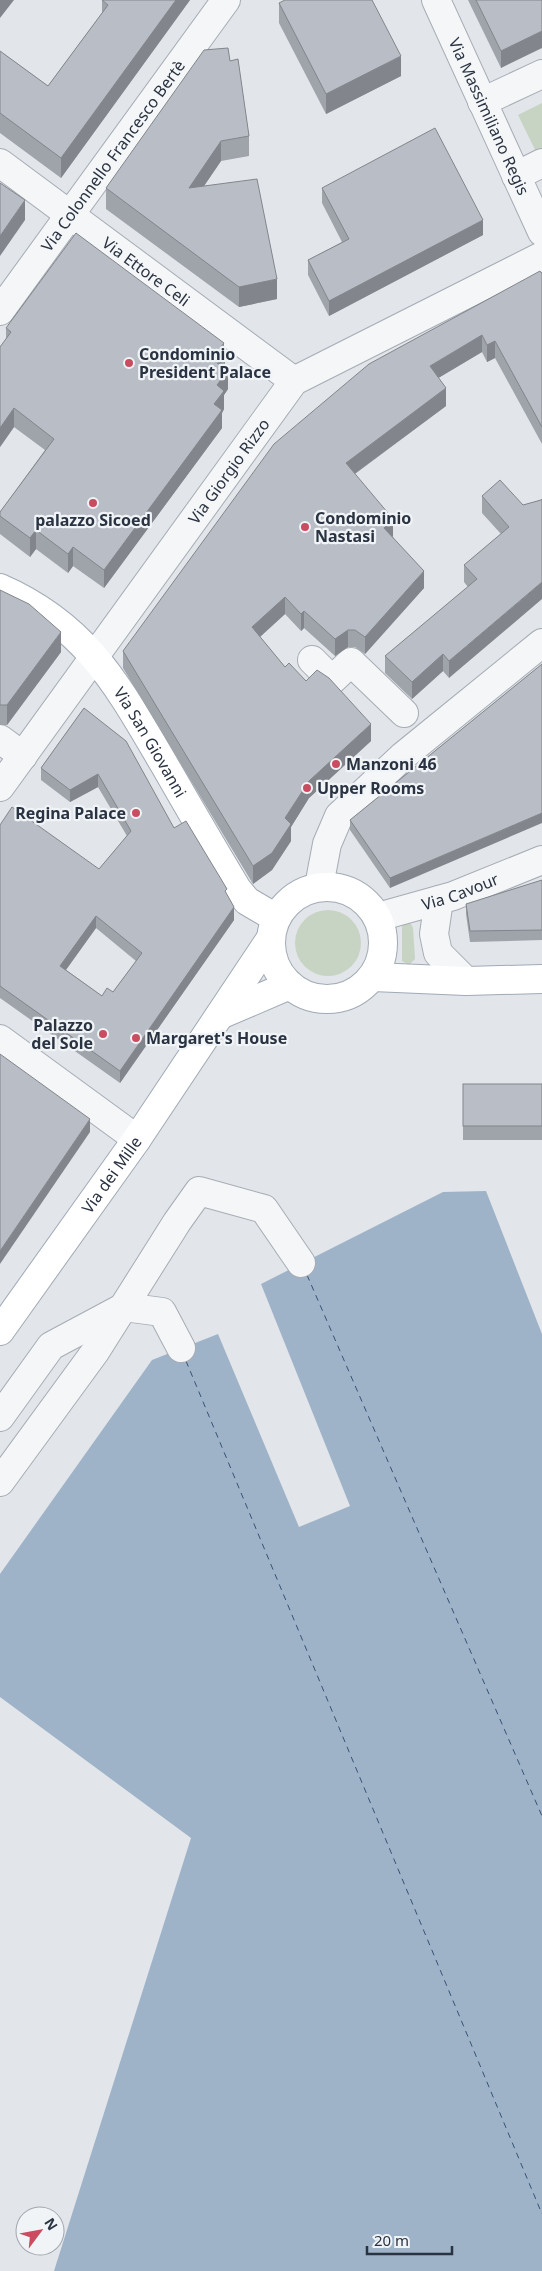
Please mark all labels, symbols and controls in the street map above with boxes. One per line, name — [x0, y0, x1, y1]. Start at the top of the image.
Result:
street label: Via Massimiliano Regis — [444, 34, 535, 199]
street label: Via Colonnello Francesco Bertè — [36, 55, 190, 256]
street label: Via Ettore Celi — [98, 232, 195, 311]
place label: Condominio President Palace — [139, 343, 271, 383]
marker: Condominio President Palace — [123, 357, 135, 369]
street label: Via Giorgio Rizzo — [183, 414, 274, 528]
marker: palazzo Sicoed — [87, 497, 99, 509]
place label: Condominio Nastasi — [315, 507, 411, 547]
place label: palazzo Sicoed — [35, 509, 151, 531]
marker: Condominio Nastasi — [299, 521, 311, 533]
street label: Via San Giovanni — [109, 683, 192, 801]
place label: Manzoni 46 — [346, 753, 437, 775]
marker: Manzoni 46 — [330, 758, 342, 770]
place label: Upper Rooms — [317, 777, 424, 799]
marker: Upper Rooms — [301, 782, 313, 794]
place label: Regina Palace — [15, 802, 126, 824]
marker: Regina Palace — [130, 807, 142, 819]
street label: Via Cavour — [419, 868, 502, 915]
place label: Palazzo del Sole — [31, 1014, 93, 1054]
place label: Margaret's House — [146, 1027, 287, 1049]
marker: Palazzo del Sole — [97, 1028, 109, 1040]
marker: Margaret's House — [130, 1032, 142, 1044]
street label: Via dei Mille — [76, 1132, 147, 1218]
north arrow — [15, 2206, 65, 2256]
text: N — [40, 2214, 63, 2234]
scale bar — [367, 2224, 452, 2256]
text: 20 m — [374, 2230, 409, 2250]

